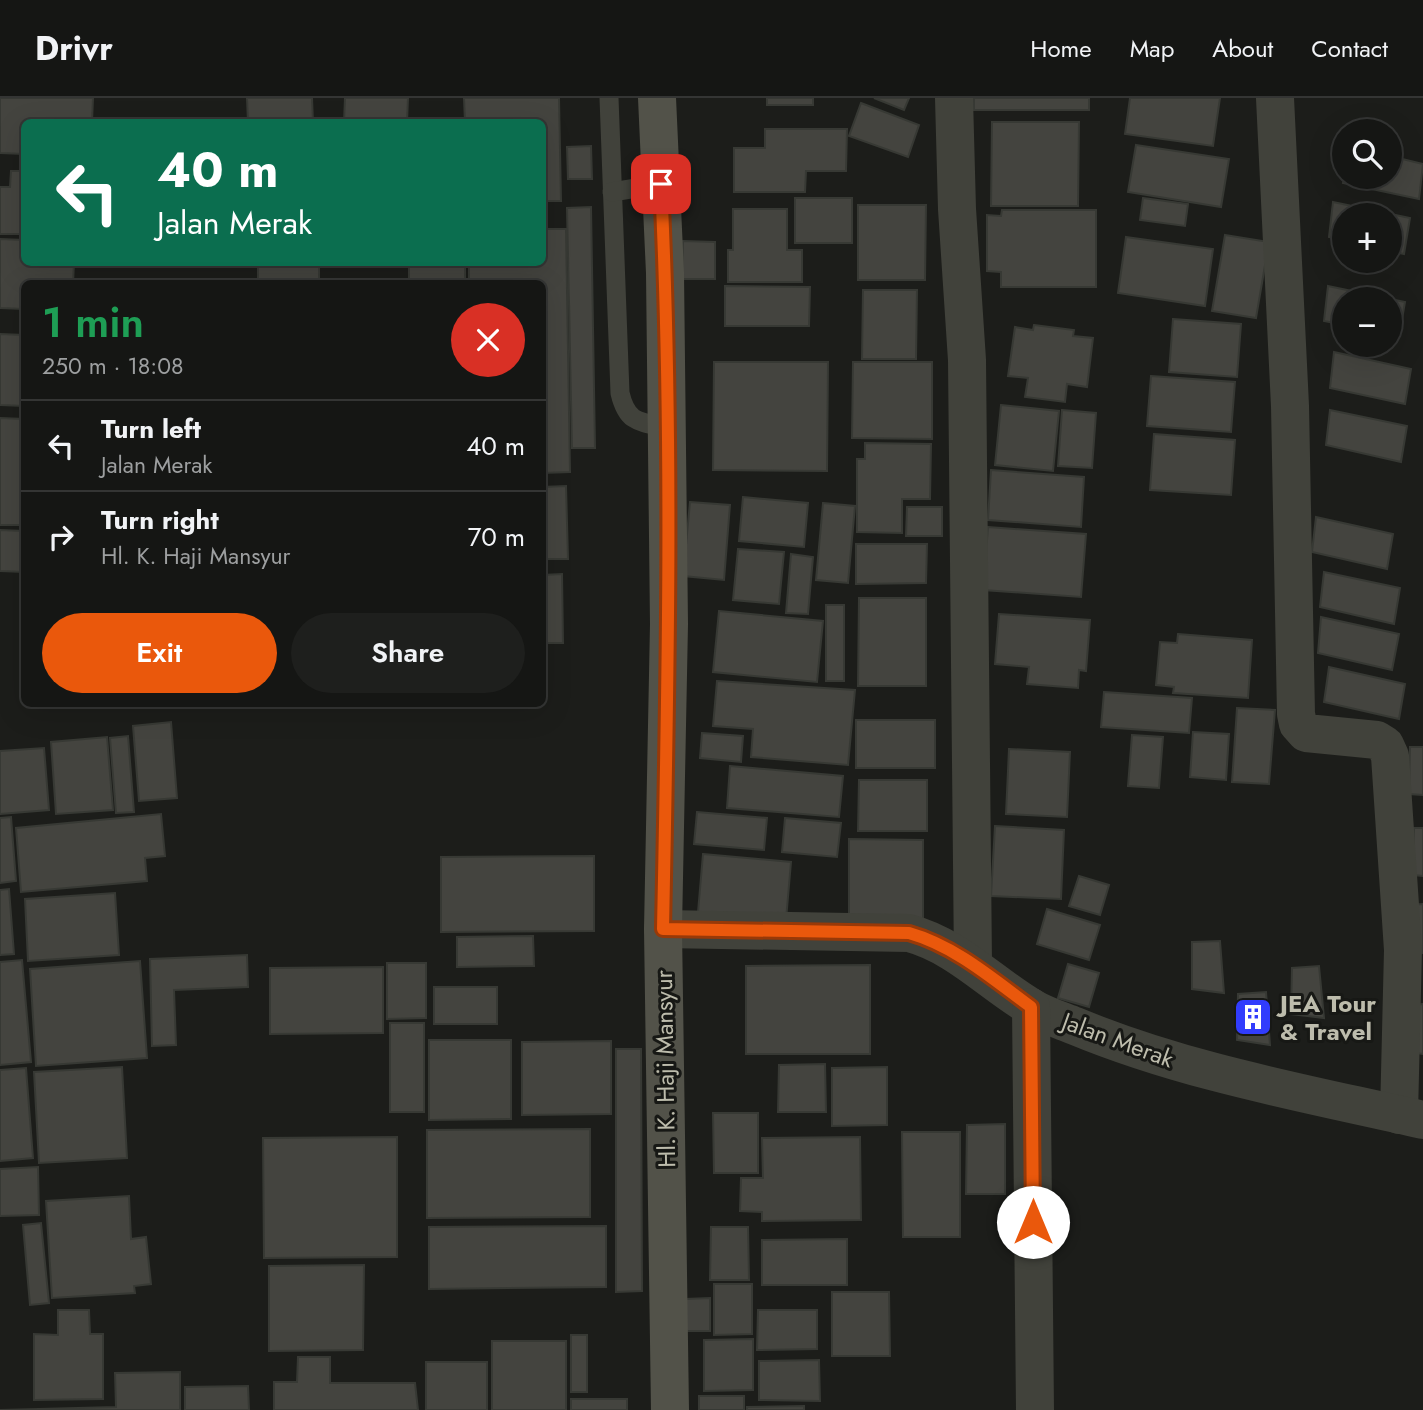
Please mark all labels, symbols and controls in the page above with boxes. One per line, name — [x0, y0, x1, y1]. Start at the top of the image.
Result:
text: Drivr — [35, 25, 113, 72]
text: Home — [1030, 31, 1092, 66]
text: Map — [1130, 31, 1174, 66]
text: About — [1212, 31, 1273, 66]
text: Contact — [1311, 31, 1388, 66]
map controls — [1332, 119, 1402, 357]
button: search — [1332, 119, 1402, 189]
text: 40 m — [157, 135, 279, 205]
icon: left — [42, 147, 133, 238]
pin — [631, 154, 691, 214]
icon: arrive — [642, 165, 680, 203]
text: Jalan Merak — [157, 200, 312, 246]
button: + — [1332, 203, 1402, 273]
button: − — [1332, 287, 1402, 357]
text: 1 min — [42, 292, 144, 353]
button: close — [451, 303, 525, 377]
text: 250 m · 18:08 — [42, 349, 184, 383]
text: Turn left — [101, 410, 201, 448]
icon: left — [42, 427, 80, 465]
text: 40 m — [466, 427, 525, 465]
text: Jalan Merak — [101, 448, 212, 482]
text: Turn right — [101, 501, 219, 539]
icon: right — [42, 518, 80, 556]
text: 70 m — [468, 518, 525, 556]
text: Hl. K. Haji Mansyur — [101, 539, 290, 573]
button: Exit — [42, 613, 277, 693]
button: Share — [291, 613, 525, 693]
street label: Hl. K. Haji Mansyur — [646, 969, 684, 1168]
place label: JEA Tour & Travel — [1276, 986, 1376, 1049]
building icon: JEA Tour & Travel — [1232, 996, 1274, 1038]
street label: Jalan Merak — [1055, 1003, 1179, 1076]
position arrow — [996, 1185, 1070, 1259]

